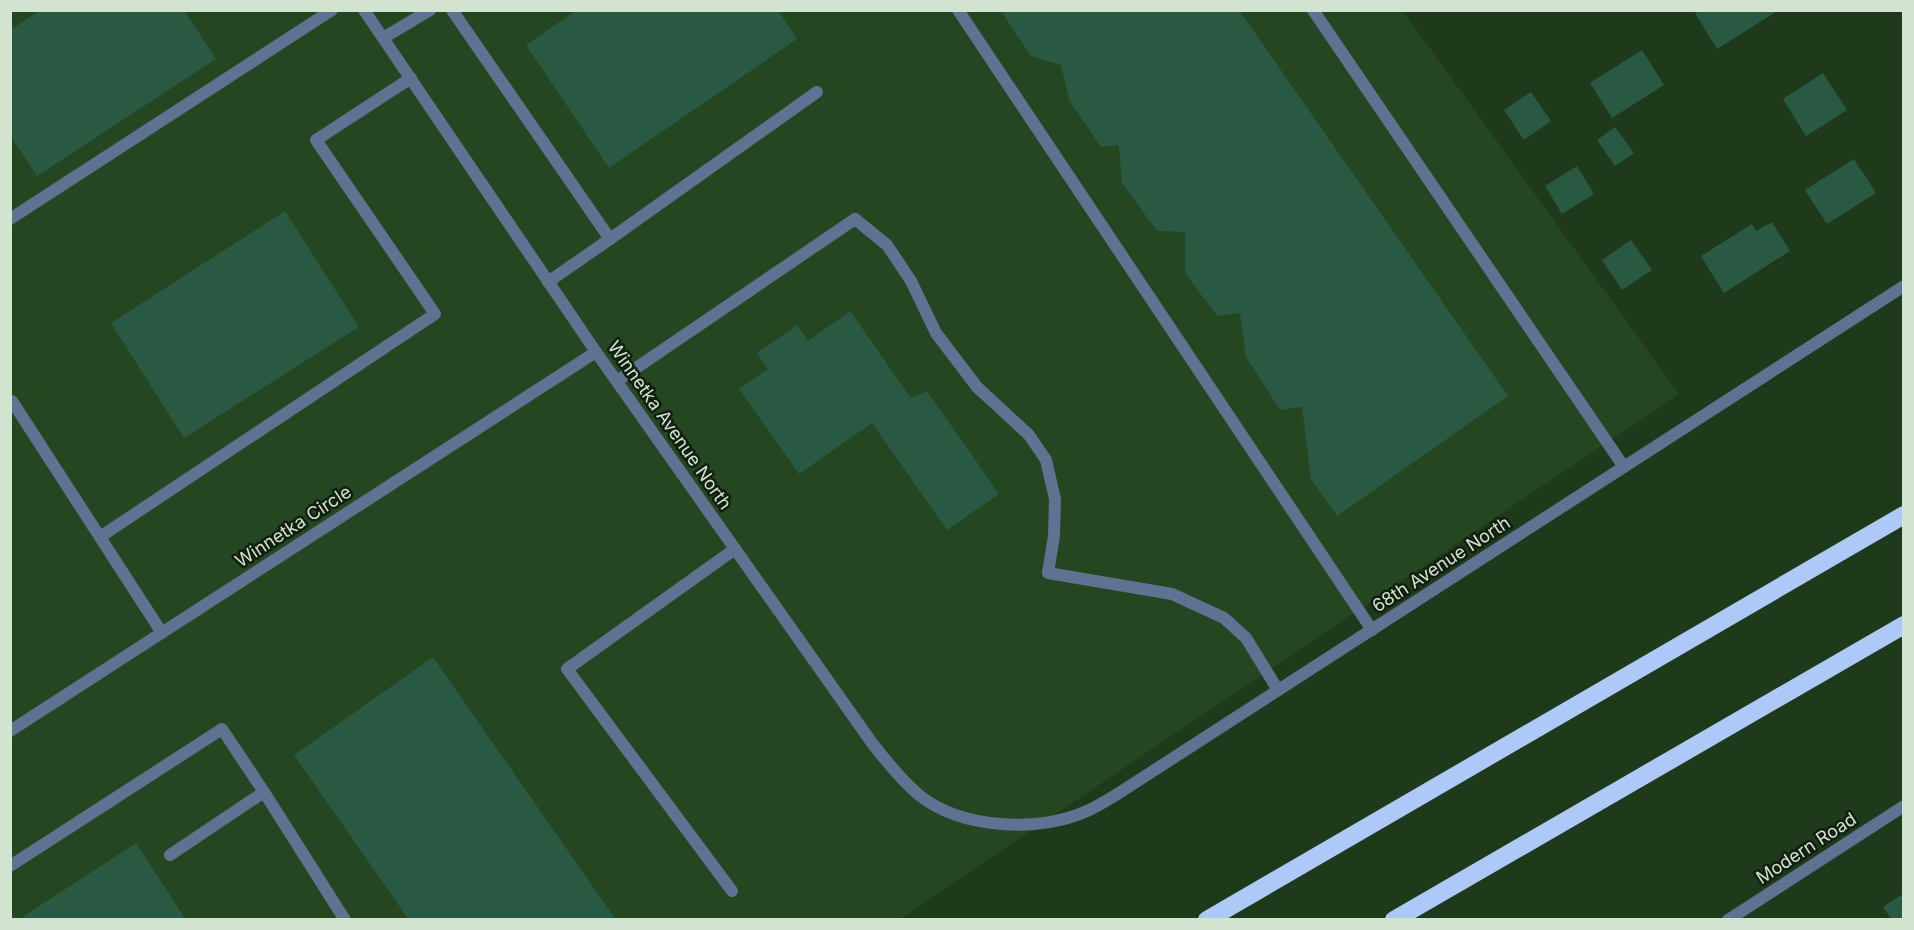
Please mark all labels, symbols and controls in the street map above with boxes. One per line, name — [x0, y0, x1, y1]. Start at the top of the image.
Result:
street label: Winnetka Avenue North — [604, 337, 736, 513]
street label: Winnetka Circle — [231, 481, 355, 571]
street label: 68th Avenue North — [1368, 512, 1514, 616]
street label: Modern Road — [1752, 808, 1860, 888]

